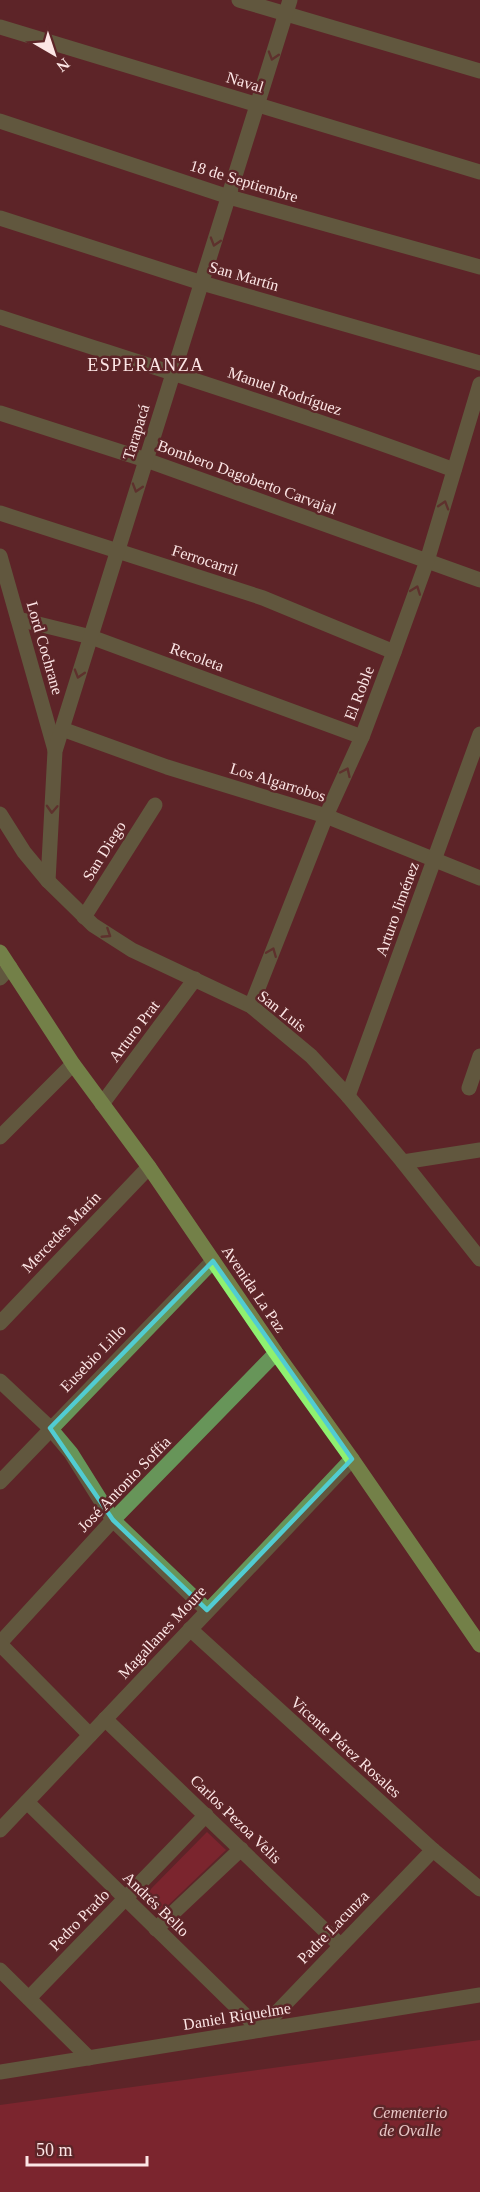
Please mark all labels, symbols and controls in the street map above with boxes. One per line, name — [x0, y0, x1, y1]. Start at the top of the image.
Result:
north arrow — [24, 24, 84, 84]
one-way arrow — [268, 50, 280, 61]
text: N — [53, 55, 73, 76]
street label: Naval — [224, 68, 266, 96]
street label: 18 de Septiembre — [188, 157, 300, 206]
one-way arrow — [209, 236, 222, 247]
street label: San Martín — [207, 258, 281, 294]
district label: ESPERANZA — [87, 355, 205, 375]
street label: Manuel Rodríguez — [225, 364, 344, 419]
street label: Tarapacá — [119, 402, 153, 462]
street label: Bombero Dagoberto Carvajal — [155, 437, 339, 518]
one-way arrow — [132, 482, 144, 493]
one-way arrow — [437, 500, 449, 511]
street label: Ferrocarril — [170, 541, 241, 579]
one-way arrow — [409, 585, 422, 596]
street label: Lord Cochrane — [24, 599, 66, 697]
street label: Recoleta — [168, 639, 226, 675]
street label: El Roble — [341, 664, 377, 722]
one-way arrow — [74, 668, 86, 679]
street label: Los Algarrobos — [228, 759, 328, 806]
one-way arrow — [339, 767, 351, 778]
one-way arrow — [45, 804, 58, 813]
street label: San Diego — [79, 818, 130, 884]
street label: Arturo Jiménez — [372, 860, 422, 958]
one-way arrow — [101, 927, 111, 939]
one-way arrow — [265, 947, 277, 958]
street label: San Luis — [255, 987, 309, 1035]
street label: Arturo Prat — [105, 997, 163, 1065]
street label: Mercedes Marín — [18, 1188, 104, 1276]
street label: Avenida La Paz — [219, 1242, 289, 1336]
street label: Eusebio Lillo — [57, 1321, 129, 1395]
street label: José Antonio Soffia — [74, 1433, 174, 1535]
street label: Magallanes Moure — [115, 1582, 210, 1683]
street label: Vicente Pérez Rosales — [288, 1693, 404, 1801]
street label: Carlos Pezoa Velis — [187, 1771, 285, 1867]
street label: Andrés Bello — [120, 1868, 192, 1940]
street label: Pedro Prado — [46, 1886, 112, 1954]
street label: Padre Lacunza — [294, 1887, 372, 1967]
street label: Daniel Riquelme — [182, 1999, 292, 2034]
park label: Cementerio de Ovalle — [373, 2104, 447, 2139]
scale bar — [27, 2129, 147, 2167]
text: 50 m — [36, 2140, 73, 2160]

